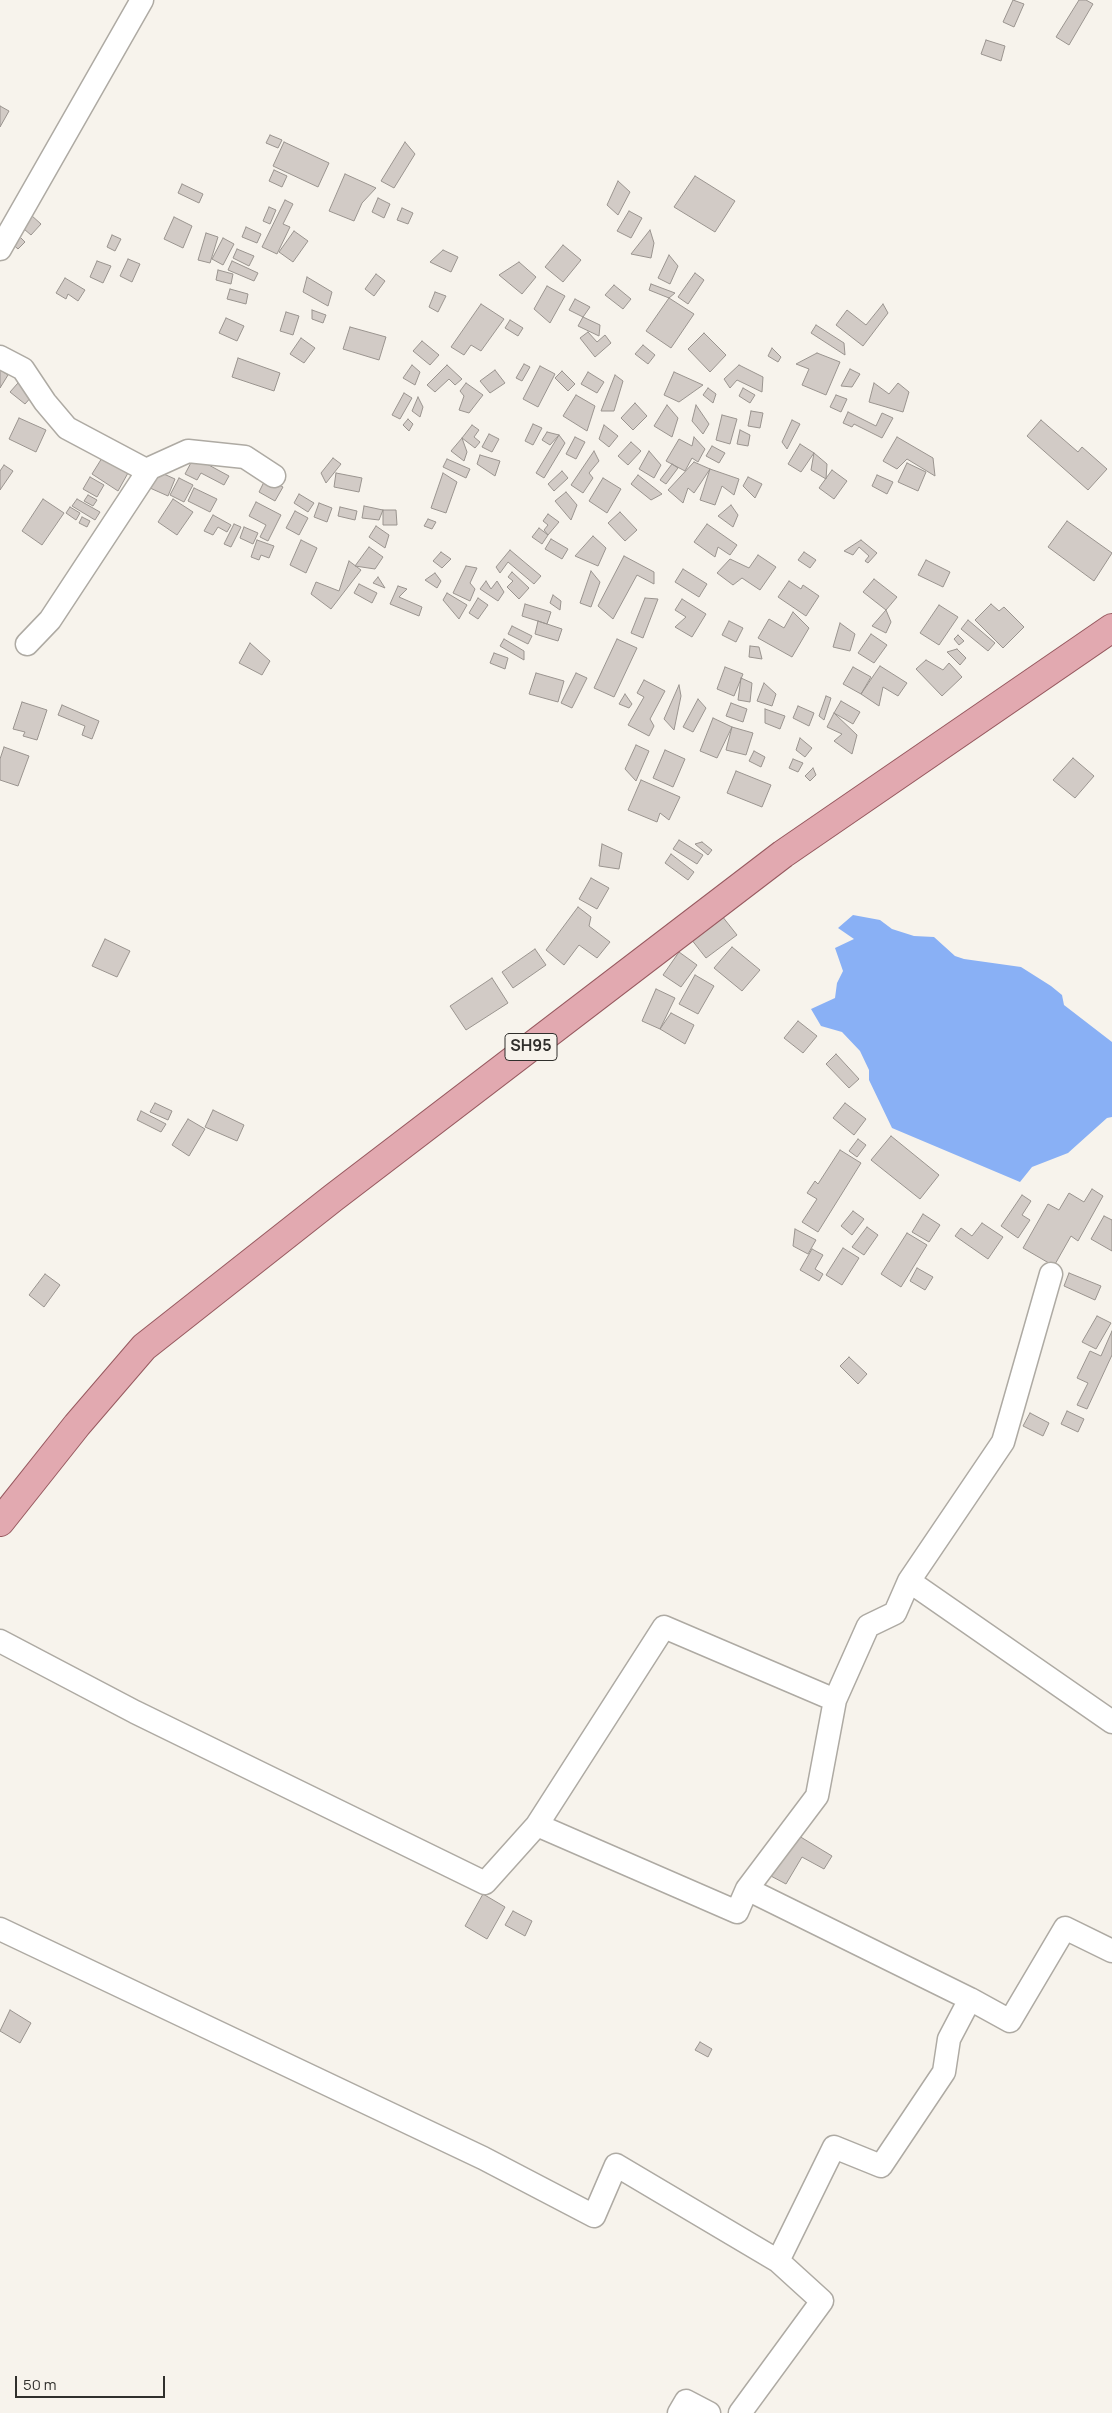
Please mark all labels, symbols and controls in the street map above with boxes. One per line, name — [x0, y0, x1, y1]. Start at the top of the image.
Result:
road number: SH95 — [505, 1034, 557, 1060]
scale bar — [18, 2366, 168, 2398]
text: 50 m — [23, 2374, 57, 2395]

